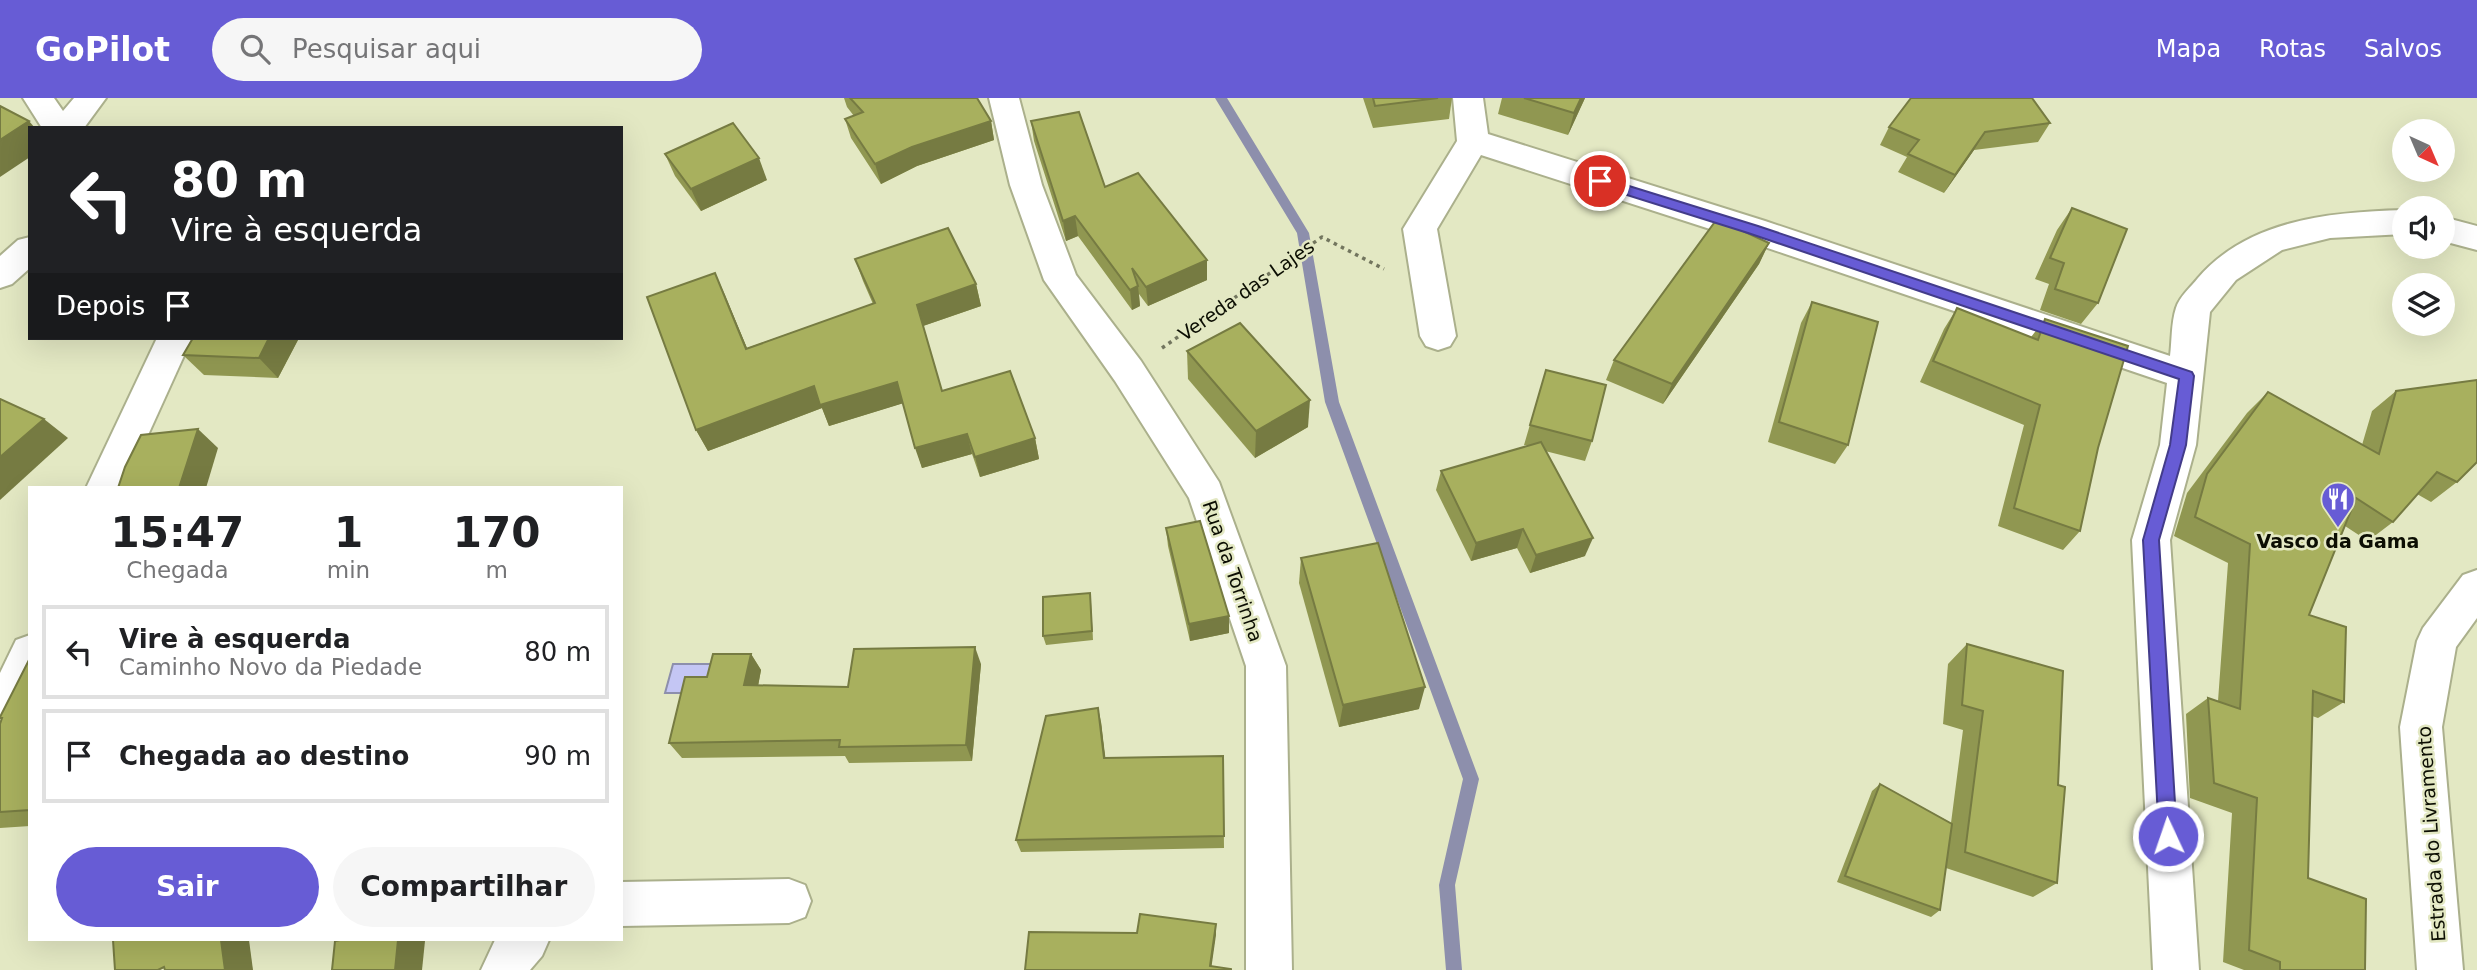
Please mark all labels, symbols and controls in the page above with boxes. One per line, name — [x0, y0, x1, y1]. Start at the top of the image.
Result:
search box — [212, 18, 702, 81]
text: GoPilot — [35, 30, 170, 69]
icon: search — [236, 30, 274, 68]
text: Pesquisar aqui — [292, 34, 481, 64]
text: Mapa — [2156, 35, 2221, 63]
text: Rotas — [2259, 35, 2326, 63]
text: Salvos — [2364, 35, 2442, 63]
north arrow — [2392, 119, 2455, 182]
map controls — [2392, 119, 2455, 336]
pin — [1570, 151, 1630, 211]
text: 80 m — [171, 152, 307, 209]
icon: left — [56, 154, 147, 245]
icon: arrive — [1581, 162, 1619, 200]
button: sound — [2392, 196, 2455, 259]
text: Vire à esquerda — [171, 211, 422, 249]
street label: Vereda das Lajes — [1174, 235, 1318, 345]
button: layers — [2392, 273, 2455, 336]
icon: arrive — [159, 287, 197, 325]
text: Depois — [56, 291, 145, 321]
restaurant icon: Vasco da Gama — [2319, 480, 2357, 529]
street label: Rua da Torrinha — [1198, 497, 1268, 645]
text: 15:47 — [111, 508, 244, 557]
text: 1 — [334, 508, 363, 557]
text: 170 — [453, 508, 540, 557]
place label: Vasco da Gama — [2257, 530, 2419, 552]
text: Chegada — [126, 557, 229, 583]
text: min — [327, 557, 370, 583]
text: m — [485, 557, 508, 583]
text: Vire à esquerda — [119, 624, 351, 654]
icon: left — [60, 633, 98, 671]
text: 80 m — [524, 637, 591, 667]
text: Caminho Novo da Piedade — [119, 654, 422, 680]
street label: Estrada do Livramento — [2412, 725, 2450, 943]
icon: arrive — [60, 737, 98, 775]
text: Chegada ao destino — [119, 741, 409, 771]
text: 90 m — [524, 741, 591, 771]
position arrow — [2131, 799, 2205, 873]
button: Sair — [56, 847, 319, 927]
button: Compartilhar — [333, 847, 595, 927]

